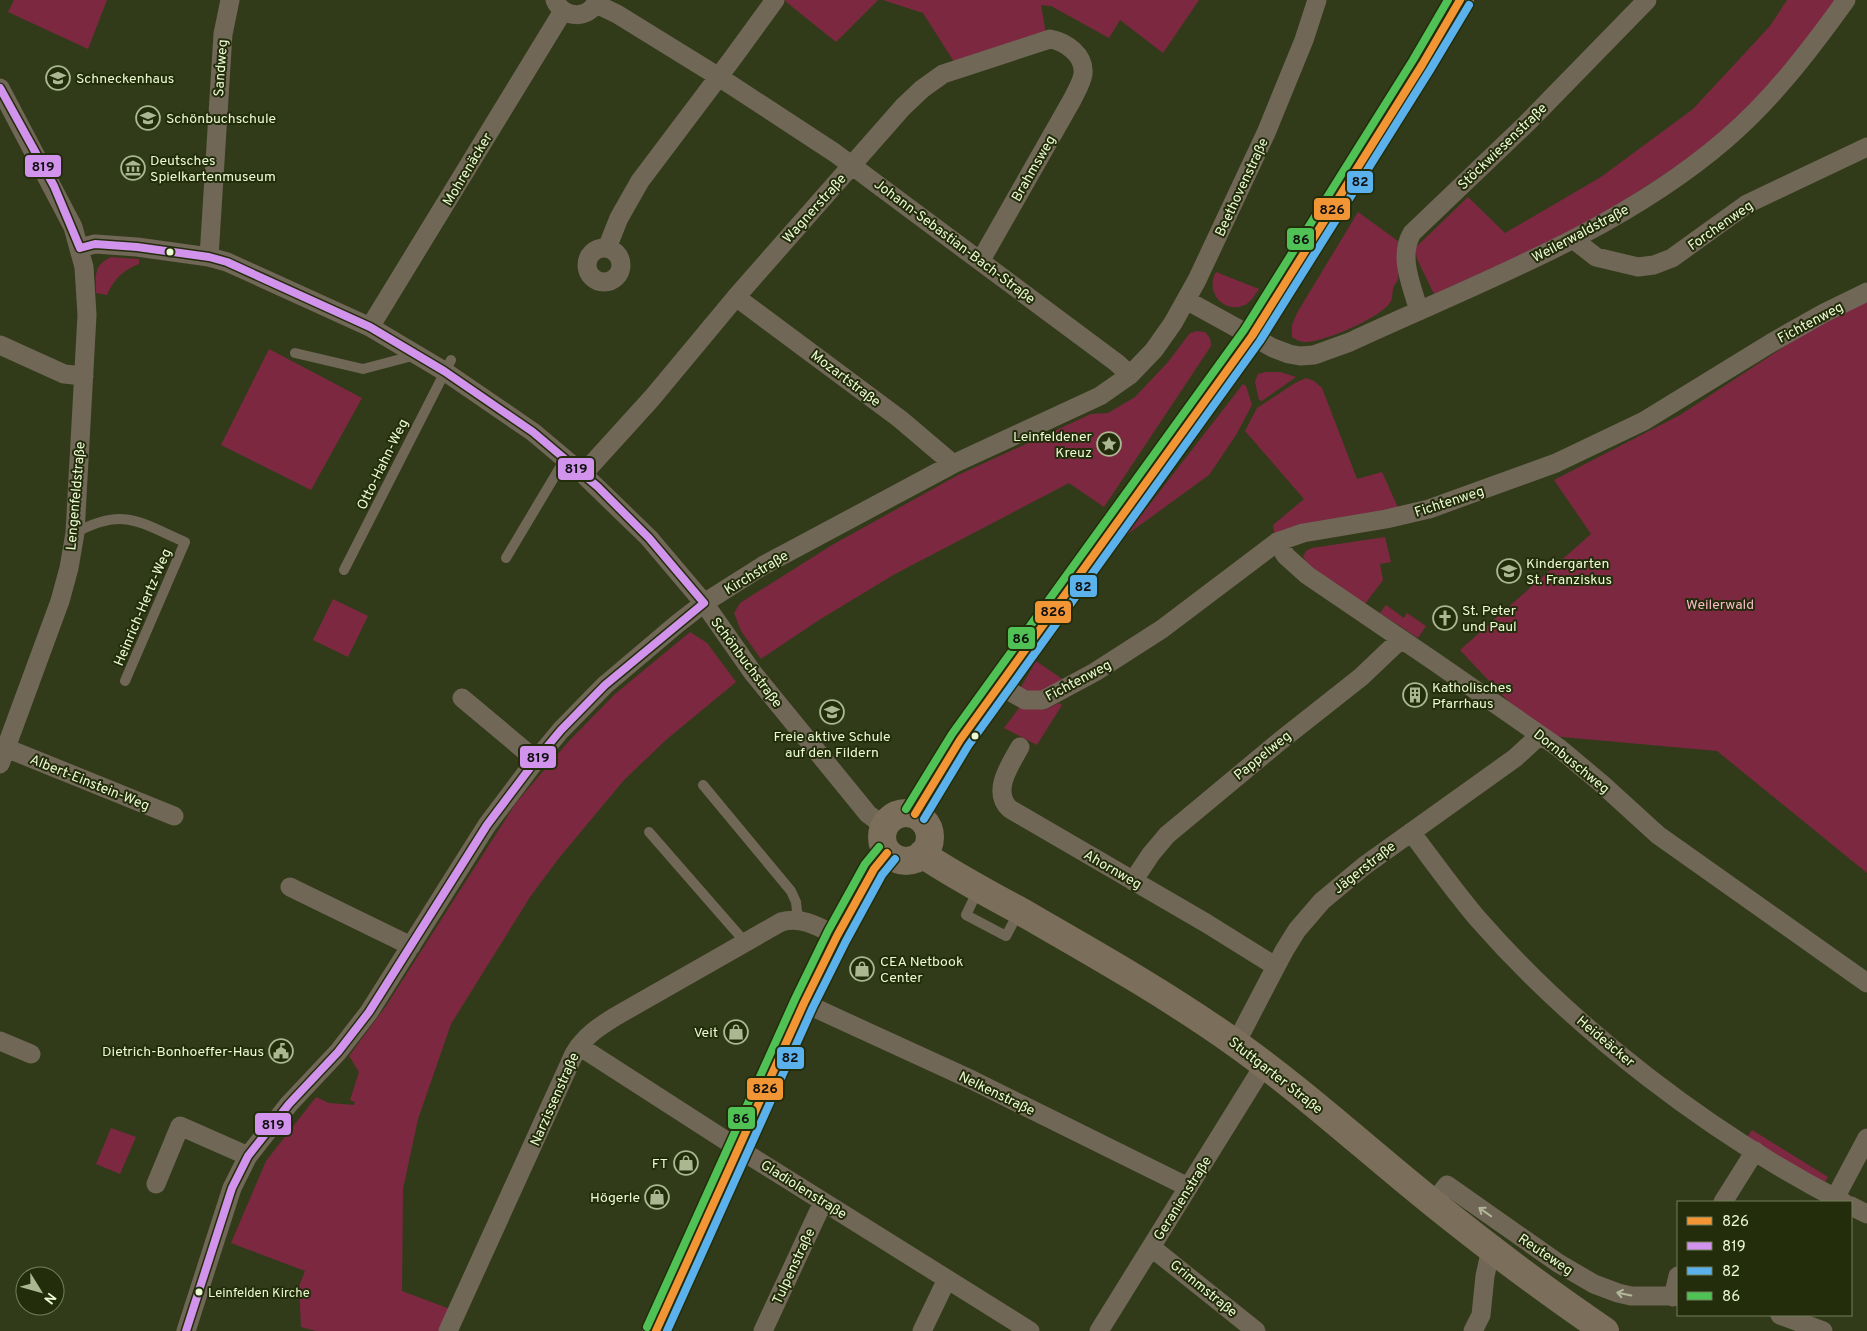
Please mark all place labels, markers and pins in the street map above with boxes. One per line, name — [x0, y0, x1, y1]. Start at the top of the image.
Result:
school or university icon: Schneckenhaus — [45, 65, 71, 91]
place label: Schneckenhaus — [76, 71, 174, 88]
school or university icon: Schönbuchschule — [135, 105, 161, 131]
place label: Schönbuchschule — [166, 111, 276, 128]
place label: Deutsches Spielkartenmuseum — [150, 153, 276, 186]
museum icon: Deutsches Spielkartenmuseum — [120, 155, 146, 181]
unlabelled marker — [165, 247, 175, 257]
place label: Leinfeldener Kreuz — [1013, 429, 1093, 462]
place icon: Leinfeldener Kreuz — [1096, 431, 1122, 457]
place label: Kindergarten St. Franziskus — [1526, 556, 1612, 589]
school or university icon: Kindergarten St. Franziskus — [1496, 558, 1522, 584]
place label: St. Peter und Paul — [1462, 603, 1517, 636]
church icon: St. Peter und Paul — [1432, 605, 1458, 631]
place label: Katholisches Pfarrhaus — [1432, 680, 1512, 713]
building icon: Katholisches Pfarrhaus — [1402, 682, 1428, 708]
school or university icon: Freie aktive Schule auf den Fildern — [819, 699, 845, 725]
place label: Freie aktive Schule auf den Fildern — [773, 729, 891, 762]
unlabelled marker — [970, 731, 980, 741]
place label: CEA Netbook Center — [880, 954, 963, 987]
shop icon: CEA Netbook Center — [849, 956, 875, 982]
shop icon: Veit — [723, 1019, 749, 1045]
place label: Veit — [694, 1025, 718, 1042]
public building icon: Dietrich-Bonhoeffer-Haus — [268, 1038, 294, 1064]
place label: Dietrich-Bonhoeffer-Haus — [102, 1044, 264, 1061]
shop icon: FT — [673, 1150, 699, 1176]
place label: FT — [652, 1156, 668, 1173]
shop icon: Högerle — [644, 1184, 670, 1210]
place label: Högerle — [590, 1190, 640, 1207]
place label: Leinfelden Kirche — [208, 1286, 310, 1302]
marker: Leinfelden Kirche — [194, 1287, 204, 1297]

